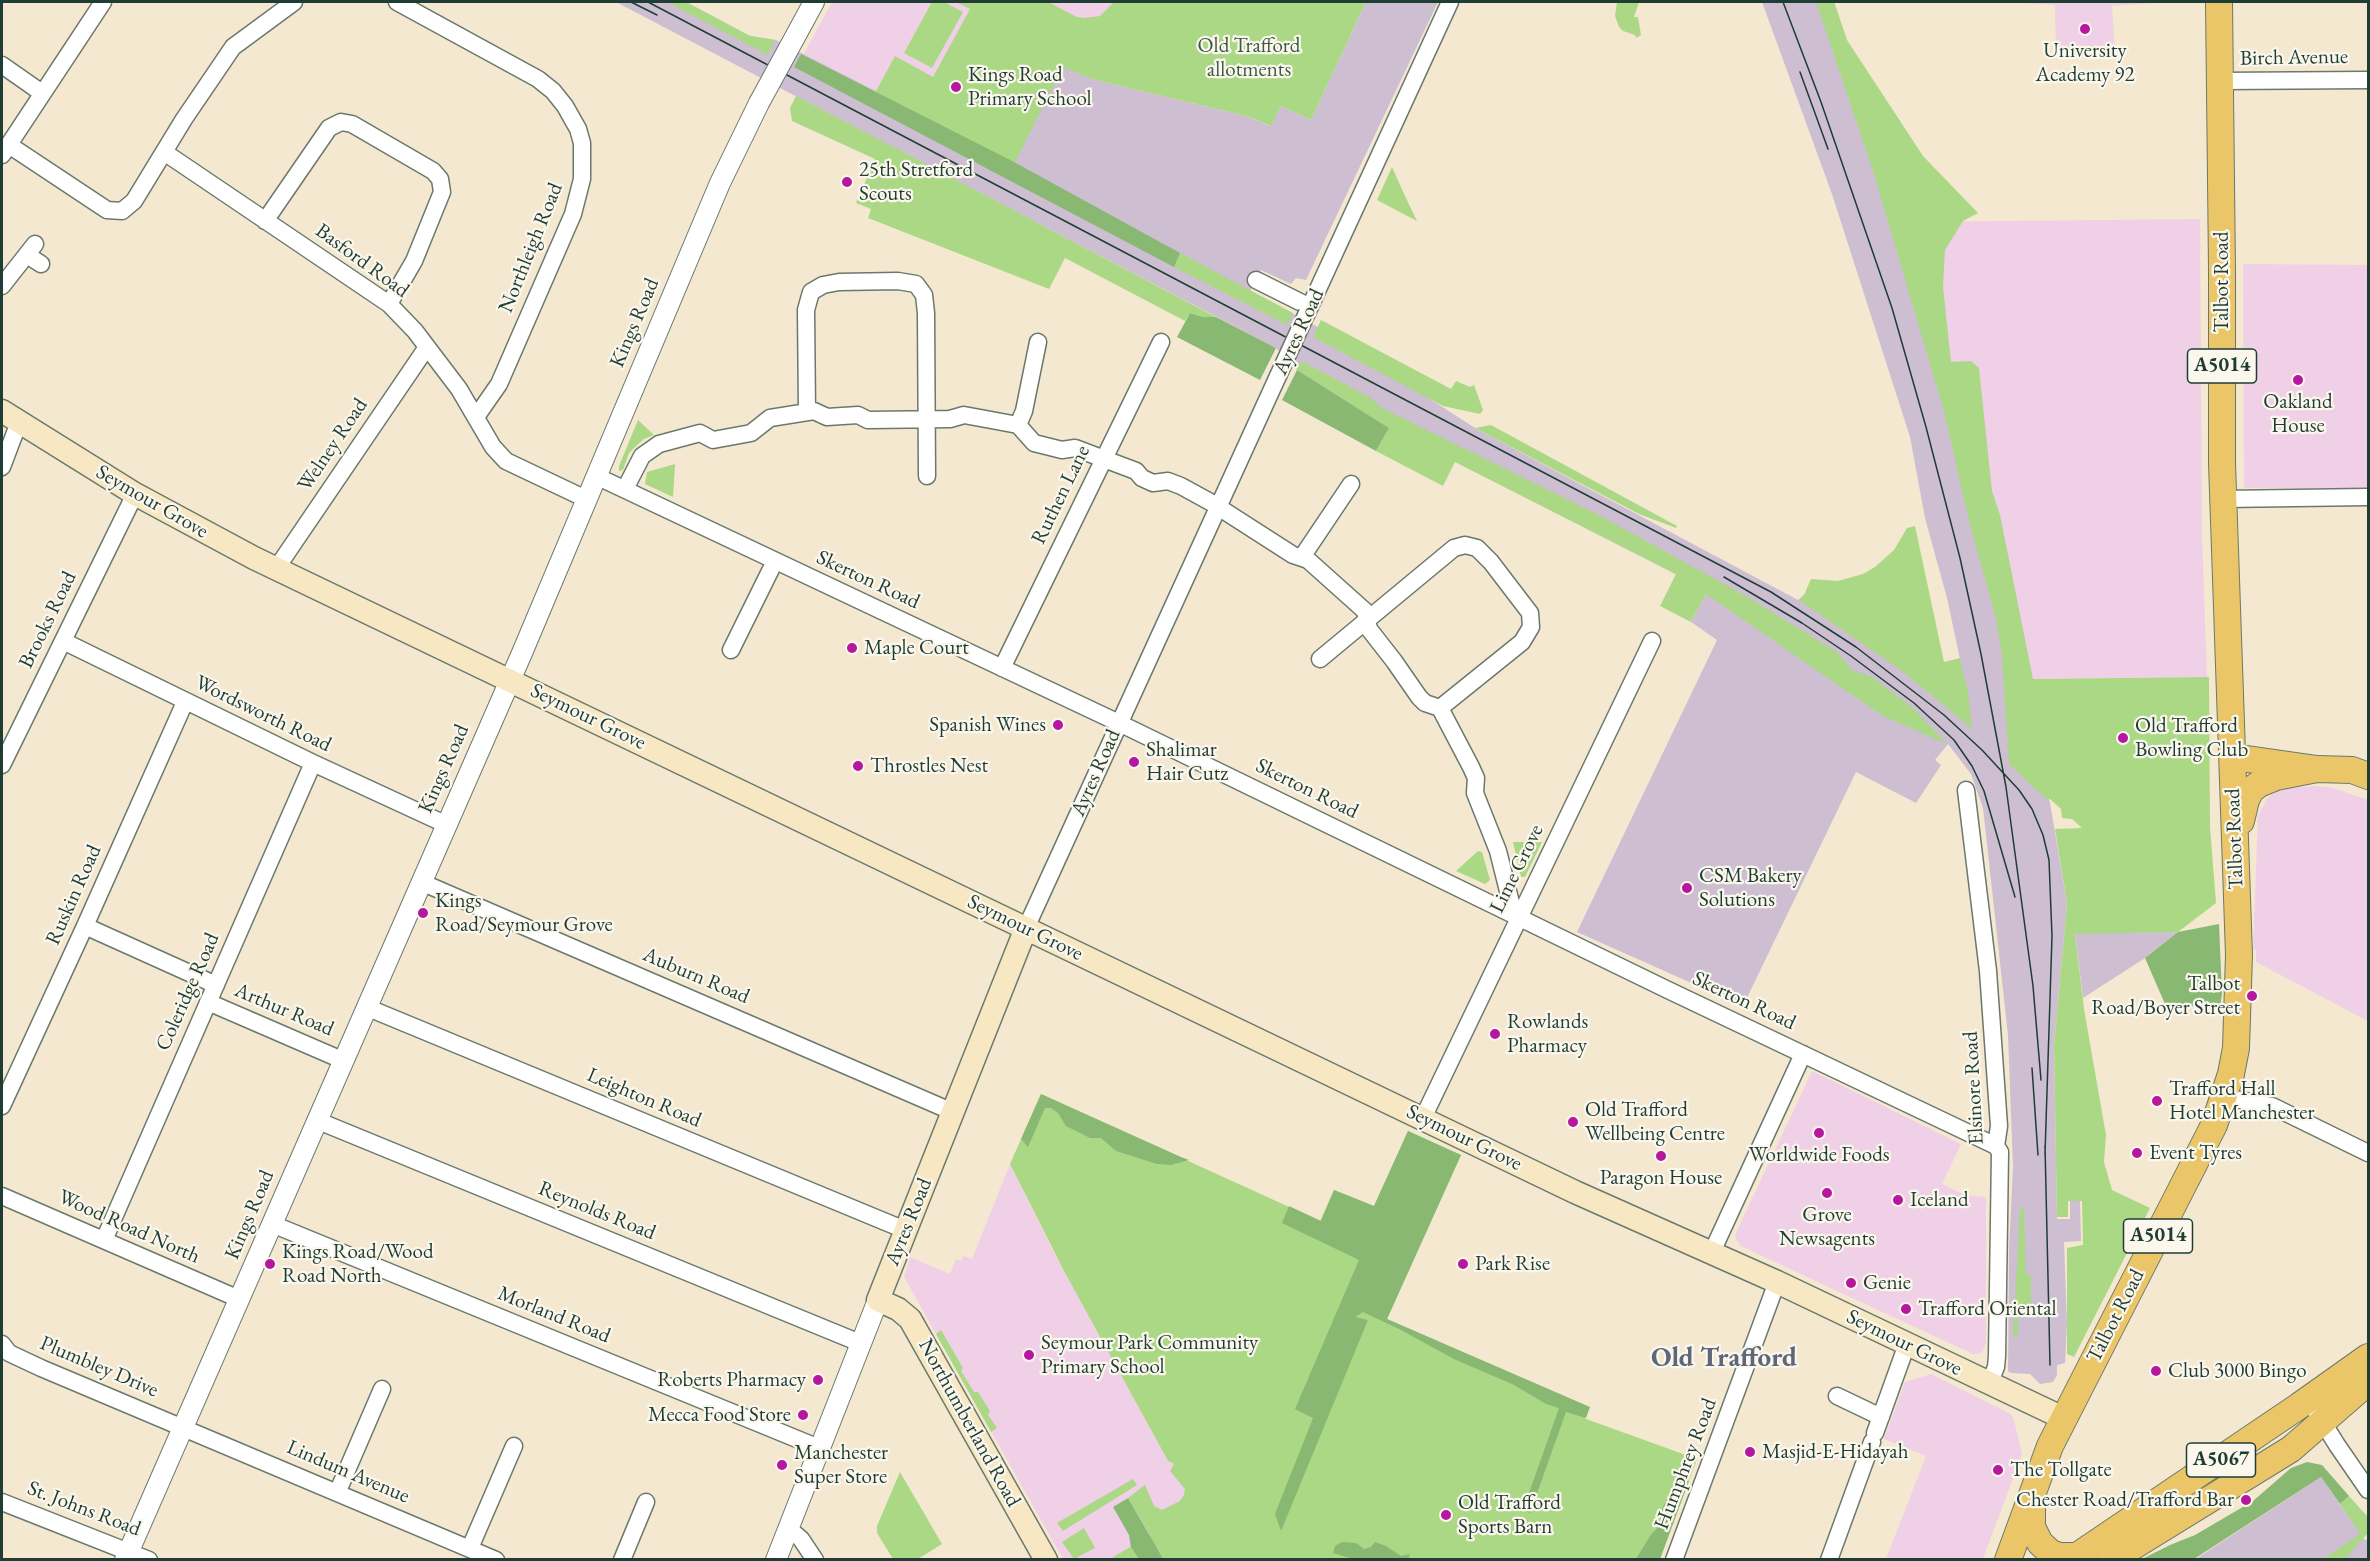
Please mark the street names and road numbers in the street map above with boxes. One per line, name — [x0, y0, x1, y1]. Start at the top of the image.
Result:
street label: Birch Avenue — [2240, 44, 2348, 72]
street label: Northleigh Road — [493, 179, 569, 317]
street label: Basford Road — [310, 219, 414, 303]
street label: Talbot Road — [2209, 231, 2235, 333]
street label: Kings Road — [605, 275, 665, 371]
street label: Ayres Road — [1268, 285, 1330, 379]
road number: A5014 — [2188, 349, 2256, 383]
street label: Welney Road — [293, 394, 373, 496]
street label: Ruthen Lane — [1026, 441, 1096, 549]
street label: Seymour Grove — [91, 460, 213, 544]
street label: Skerton Road — [812, 545, 924, 615]
street label: Brooks Road — [14, 567, 82, 673]
street label: Wordsworth Road — [191, 670, 335, 758]
street label: Seymour Grove — [526, 678, 650, 756]
street label: Kings Road — [413, 721, 475, 817]
street label: Ayres Road — [1066, 726, 1126, 820]
street label: Skerton Road — [1252, 753, 1362, 825]
street label: Talbot Road — [2221, 788, 2249, 890]
street label: Lime Grove — [1485, 821, 1549, 917]
street label: Ruskin Road — [41, 841, 107, 949]
street label: Seymour Grove — [963, 889, 1087, 967]
street label: Coleridge Road — [151, 929, 225, 1055]
street label: Auburn Road — [639, 942, 753, 1010]
street label: Skerton Road — [1688, 966, 1800, 1036]
street label: Arthur Road — [231, 978, 337, 1042]
street label: Elsinore Road — [1958, 1031, 1990, 1145]
street label: Leighton Road — [583, 1063, 705, 1133]
street label: Seymour Grove — [1402, 1099, 1526, 1177]
street label: Kings Road — [220, 1167, 280, 1263]
street label: Ayres Road — [880, 1174, 938, 1270]
street label: Reynolds Road — [535, 1176, 659, 1246]
street label: Wood Road North — [54, 1185, 204, 1269]
road number: A5014 — [2124, 1219, 2192, 1253]
street label: Talbot Road — [2082, 1265, 2150, 1367]
street label: Morland Road — [494, 1281, 614, 1349]
street label: Seymour Grove — [1842, 1304, 1966, 1382]
street label: Plumbley Drive — [36, 1331, 162, 1403]
street label: Northumberland Road — [912, 1335, 1026, 1511]
street label: Humphrey Road — [1649, 1395, 1723, 1533]
street label: Lindum Avenue — [283, 1435, 413, 1509]
road number: A5067 — [2186, 1443, 2256, 1477]
street label: St. Johns Road — [24, 1476, 144, 1542]

